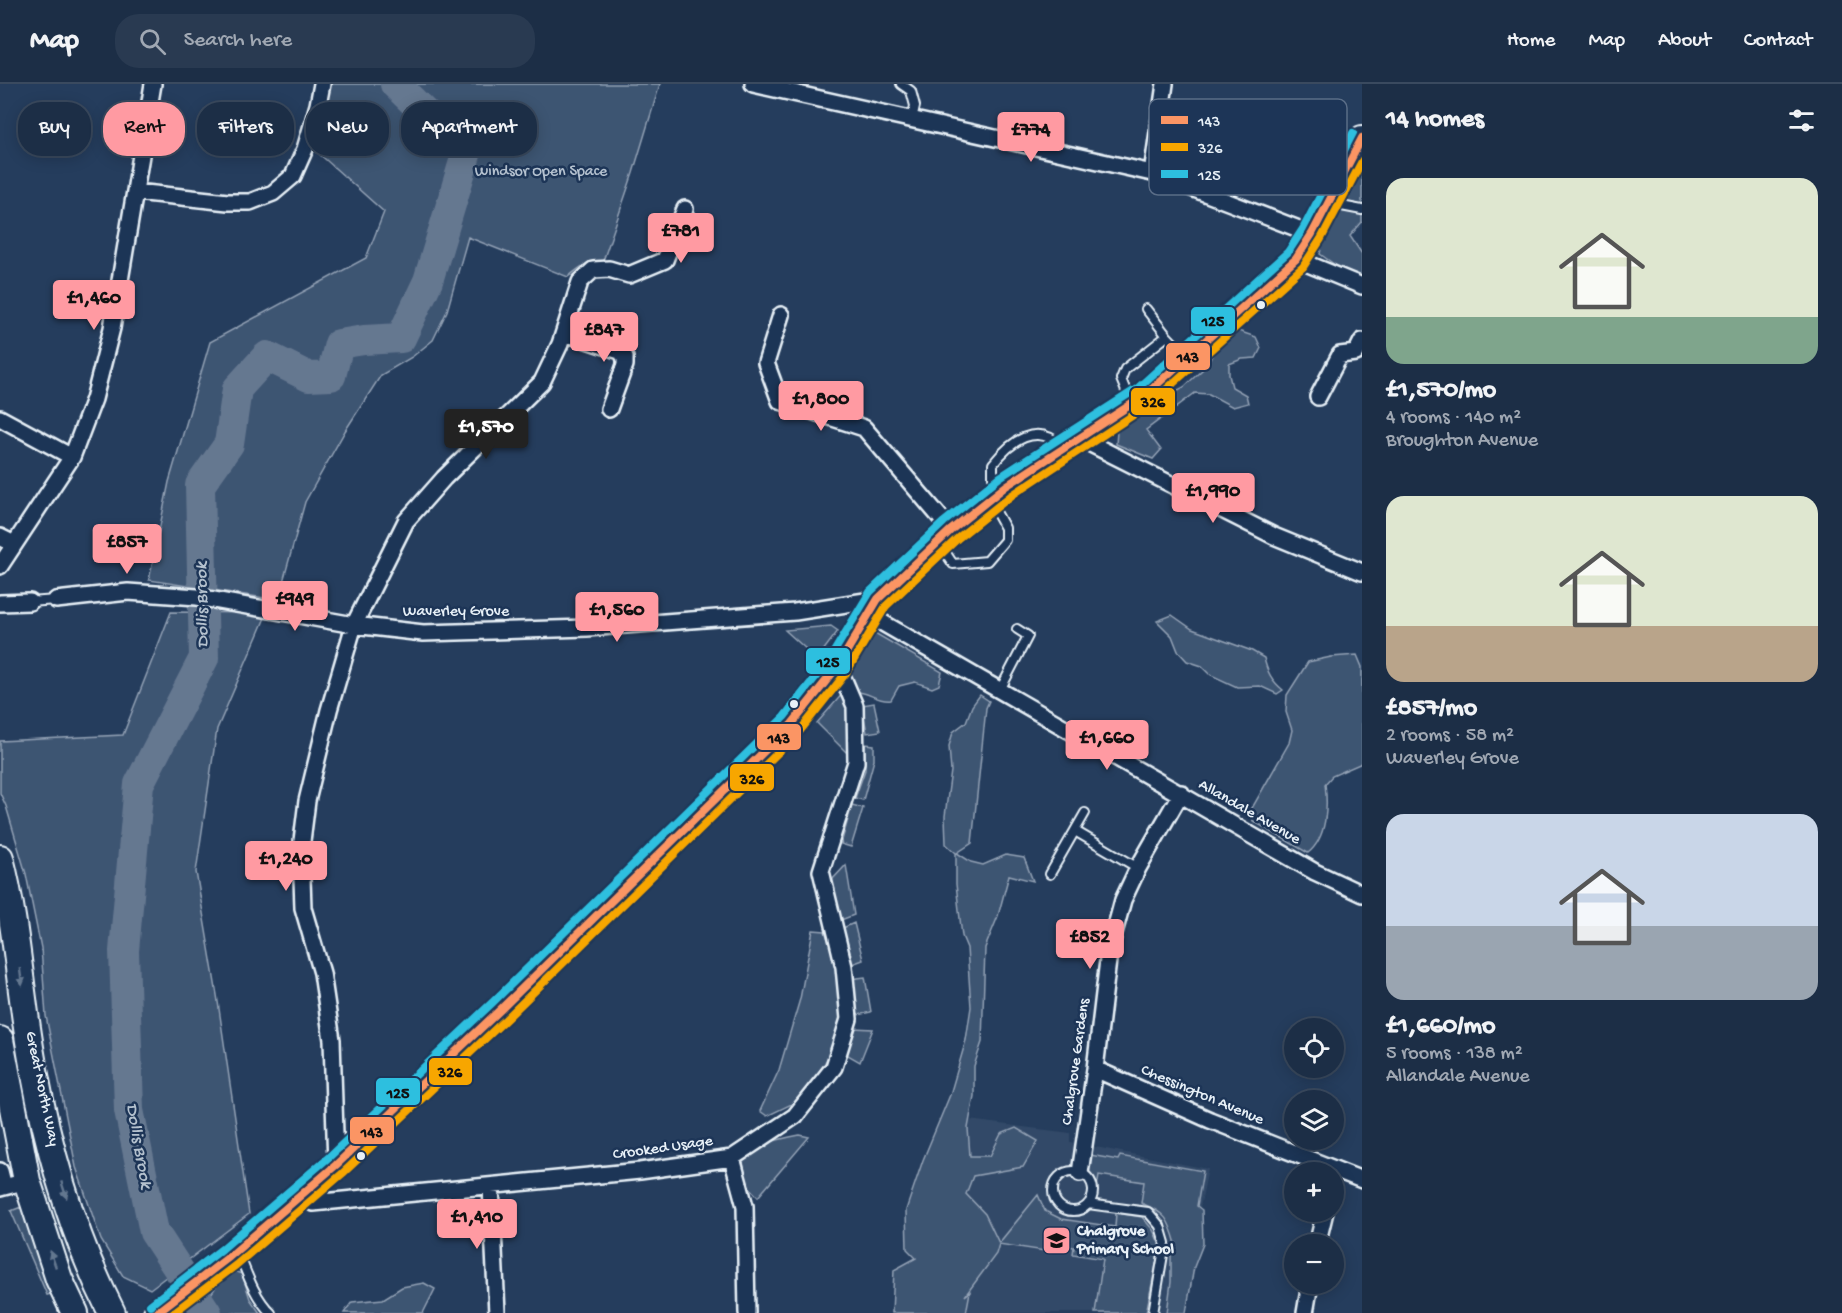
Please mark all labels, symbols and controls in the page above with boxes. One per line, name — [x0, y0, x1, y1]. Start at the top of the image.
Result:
search box — [115, 14, 535, 68]
text: Map — [30, 25, 79, 58]
icon: search — [136, 25, 169, 58]
text: Search here — [184, 28, 292, 54]
text: Home — [1507, 29, 1555, 54]
text: Map — [1588, 29, 1625, 54]
text: About — [1658, 29, 1711, 54]
text: Contact — [1744, 29, 1812, 54]
legend — [1149, 99, 1347, 195]
chip: Buy — [18, 102, 91, 156]
chip: Rent — [103, 102, 185, 156]
chip: Filters — [197, 102, 294, 156]
chip: New — [306, 102, 389, 156]
chip: Apartment — [401, 102, 537, 156]
icon: filters — [1785, 104, 1818, 137]
text: 14 homes — [1386, 105, 1484, 136]
pin: £774 — [995, 112, 1067, 163]
text: 143 — [1197, 114, 1220, 133]
text: £774 — [1011, 120, 1051, 143]
text: 326 — [1197, 141, 1223, 160]
park label: Windsor Open Space — [475, 163, 608, 182]
text: 125 — [1197, 168, 1221, 187]
pin: £781 — [645, 213, 717, 264]
icon: home — [1548, 217, 1656, 325]
text: £781 — [662, 221, 700, 244]
pin: £1,460 — [45, 280, 143, 331]
text: £1,460 — [67, 288, 121, 311]
unlabelled marker — [1255, 299, 1267, 311]
line badge: 125 — [1190, 306, 1236, 335]
pin: £847 — [568, 312, 640, 363]
text: 125 — [1201, 314, 1225, 333]
text: £847 — [584, 320, 624, 343]
line badge: 143 — [1165, 342, 1211, 371]
text: 143 — [1176, 350, 1199, 369]
text: £1,570/mo — [1386, 376, 1496, 407]
pin: £1,800 — [772, 381, 870, 432]
line badge: 326 — [1130, 387, 1176, 416]
text: £1,800 — [793, 389, 849, 412]
text: 326 — [1140, 395, 1166, 414]
text: 4 rooms · 140 m² — [1386, 407, 1521, 430]
pin: £1,570 — [437, 409, 535, 460]
text: £1,570 — [458, 417, 514, 440]
text: Broughton Avenue — [1386, 430, 1538, 453]
pin: £1,990 — [1164, 473, 1262, 524]
text: £1,990 — [1186, 481, 1240, 504]
pin: £857 — [91, 524, 163, 575]
text: £857 — [107, 532, 147, 555]
icon: home — [1548, 535, 1656, 643]
water label: Dollis Brook — [192, 560, 214, 648]
pin: £949 — [259, 581, 331, 632]
text: £949 — [276, 589, 314, 612]
pin: £1,560 — [568, 592, 666, 643]
text: £1,560 — [589, 600, 645, 623]
street label: Waverley Grove — [403, 603, 510, 622]
line badge: 125 — [805, 647, 851, 675]
text: 125 — [816, 655, 840, 674]
text: £857/mo — [1386, 694, 1477, 725]
unlabelled marker — [788, 698, 800, 710]
pin: £1,660 — [1058, 720, 1156, 771]
line badge: 143 — [756, 723, 802, 751]
text: 2 rooms · 58 m² — [1386, 725, 1514, 748]
text: £1,660 — [1080, 728, 1134, 751]
text: 143 — [767, 731, 790, 750]
text: Waverley Grove — [1386, 748, 1519, 771]
line badge: 326 — [729, 763, 775, 792]
text: 326 — [739, 772, 765, 791]
street label: Allandale Avenue — [1194, 776, 1304, 850]
pin: £1,240 — [237, 841, 335, 892]
text: £1,240 — [259, 849, 313, 872]
icon: home — [1548, 853, 1656, 961]
pin: £852 — [1054, 919, 1126, 970]
text: £852 — [1070, 927, 1110, 950]
one-way arrow — [17, 968, 26, 987]
street label: Chalgrove Gardens — [1059, 996, 1095, 1127]
text: £1,660/mo — [1386, 1012, 1496, 1043]
map controls — [1284, 1018, 1344, 1294]
button: locate — [1284, 1018, 1344, 1078]
street label: Great North Way — [20, 1030, 62, 1148]
text: 5 rooms · 138 m² — [1386, 1043, 1523, 1066]
line badge: 326 — [428, 1057, 473, 1086]
street label: Chessington Avenue — [1138, 1062, 1267, 1131]
text: 326 — [437, 1065, 463, 1084]
text: Allandale Avenue — [1386, 1066, 1530, 1089]
line badge: 125 — [375, 1077, 421, 1106]
text: 125 — [386, 1086, 410, 1105]
button: layers — [1284, 1090, 1344, 1150]
water label: Dollis Brook — [120, 1102, 156, 1192]
line badge: 143 — [349, 1116, 395, 1145]
text: 143 — [360, 1125, 383, 1144]
street label: Crooked Usage — [612, 1132, 715, 1165]
unlabelled marker — [355, 1150, 367, 1162]
button: + — [1284, 1162, 1344, 1222]
one-way arrow — [60, 1181, 69, 1199]
pin: £1,410 — [428, 1199, 526, 1250]
text: £1,410 — [451, 1207, 503, 1230]
place label: Chalgrove Primary School — [1076, 1223, 1175, 1260]
school or university icon: Chalgrove Primary School — [1040, 1225, 1072, 1257]
button: − — [1284, 1234, 1344, 1294]
one-way arrow — [47, 1250, 57, 1268]

